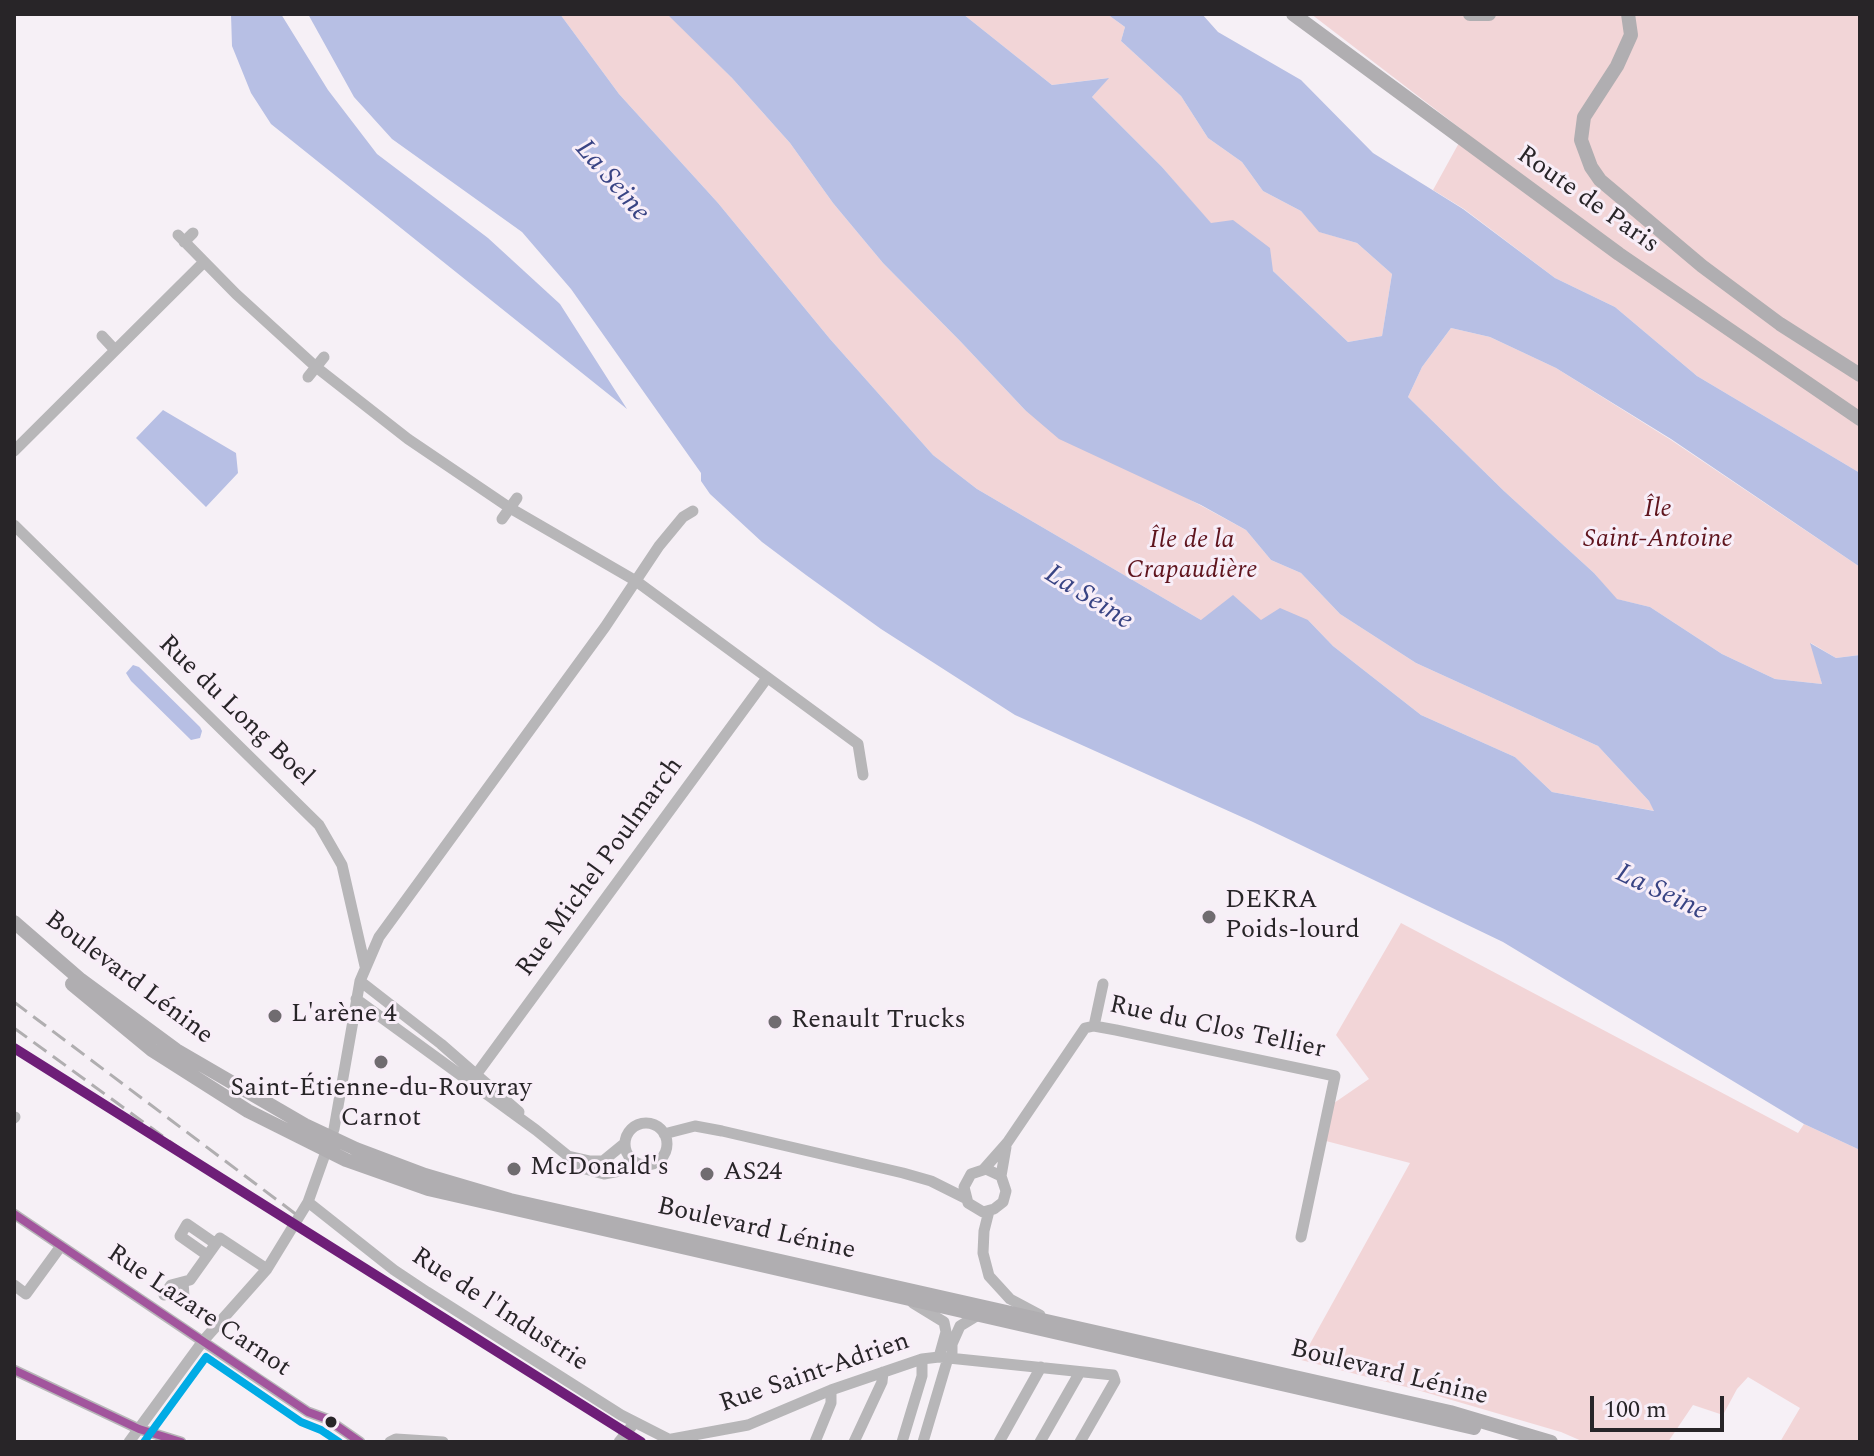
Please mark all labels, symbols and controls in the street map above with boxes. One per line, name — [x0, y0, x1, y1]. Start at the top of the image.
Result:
water label: La Seine — [566, 134, 656, 230]
street label: Route de Paris — [1510, 141, 1664, 261]
park label: Île Saint-Antoine — [1583, 495, 1733, 556]
park label: Île de la Crapaudière — [1127, 526, 1257, 588]
water label: La Seine — [1038, 559, 1138, 639]
street label: Rue du Long Boel — [151, 630, 319, 794]
street label: Rue Michel Poulmarch — [511, 752, 691, 984]
water label: La Seine — [1610, 858, 1712, 930]
place label: DEKRA Poids-lourd — [1225, 886, 1360, 948]
street label: Boulevard Lénine — [38, 906, 218, 1052]
marker: DEKRA Poids-lourd — [1200, 908, 1218, 926]
street label: Rue du Clos Tellier — [1106, 991, 1328, 1067]
place label: L'arène 4 — [291, 1000, 397, 1032]
place label: Renault Trucks — [791, 1006, 966, 1038]
marker: L'arène 4 — [266, 1007, 284, 1025]
marker: Renault Trucks — [766, 1013, 784, 1031]
marker: Saint-Étienne-du-Rouvray Carnot — [372, 1053, 390, 1071]
place label: Saint-Étienne-du-Rouvray Carnot — [230, 1074, 532, 1136]
place label: McDonald's — [530, 1153, 669, 1185]
place label: AS24 — [723, 1158, 782, 1190]
marker: McDonald's — [505, 1160, 523, 1178]
marker: AS24 — [698, 1165, 716, 1183]
street label: Boulevard Lénine — [654, 1192, 858, 1268]
street label: Rue Lazare Carnot — [100, 1239, 296, 1385]
street label: Rue de l'Industrie — [405, 1242, 593, 1380]
street label: Rue Saint-Adrien — [716, 1327, 914, 1421]
street label: Boulevard Lénine — [1287, 1334, 1491, 1414]
scale bar — [1594, 1380, 1728, 1430]
text: 100 m — [1604, 1392, 1667, 1428]
unlabelled marker — [323, 1414, 339, 1430]

